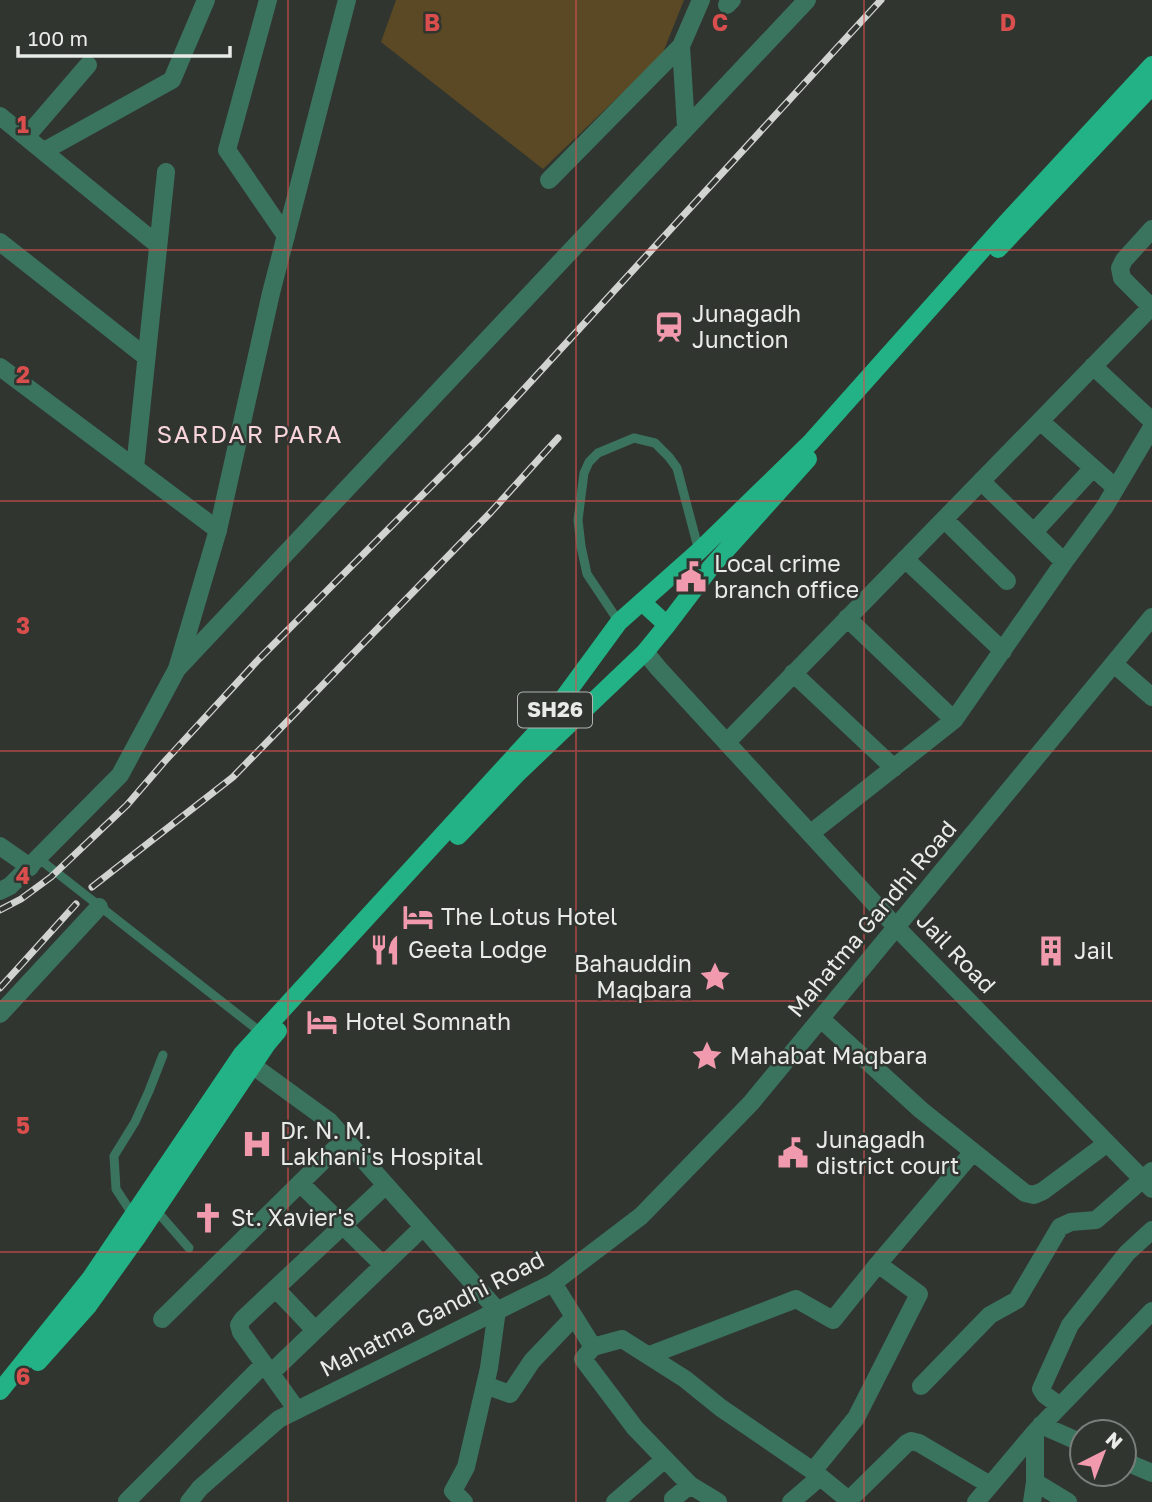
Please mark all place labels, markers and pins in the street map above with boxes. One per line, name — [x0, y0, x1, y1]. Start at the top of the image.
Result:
place label: Junagadh Junction — [692, 299, 801, 353]
station icon: Junagadh Junction — [652, 310, 686, 344]
place label: Local crime branch office — [714, 549, 859, 603]
public building icon: Local crime branch office — [674, 560, 708, 594]
hotel icon: The Lotus Hotel — [401, 900, 435, 934]
place label: The Lotus Hotel — [441, 902, 617, 930]
restaurant icon: Geeta Lodge — [368, 933, 402, 967]
building icon: Jail — [1034, 934, 1068, 968]
place label: Geeta Lodge — [408, 935, 547, 963]
place label: Jail — [1074, 936, 1113, 964]
place label: Bahauddin Maqbara — [574, 949, 692, 1003]
place icon: Bahauddin Maqbara — [698, 960, 732, 994]
hotel icon: Hotel Somnath — [305, 1005, 339, 1039]
place label: Hotel Somnath — [345, 1007, 511, 1035]
place icon: Mahabat Maqbara — [690, 1039, 724, 1073]
place label: Mahabat Maqbara — [730, 1041, 928, 1069]
place label: Dr. N. M. Lakhani's Hospital — [280, 1116, 483, 1170]
place label: Junagadh district court — [816, 1125, 959, 1179]
hospital icon: Dr. N. M. Lakhani's Hospital — [240, 1127, 274, 1161]
public building icon: Junagadh district court — [776, 1136, 810, 1170]
church icon: St. Xavier's — [191, 1201, 225, 1235]
place label: St. Xavier's — [231, 1203, 355, 1231]

